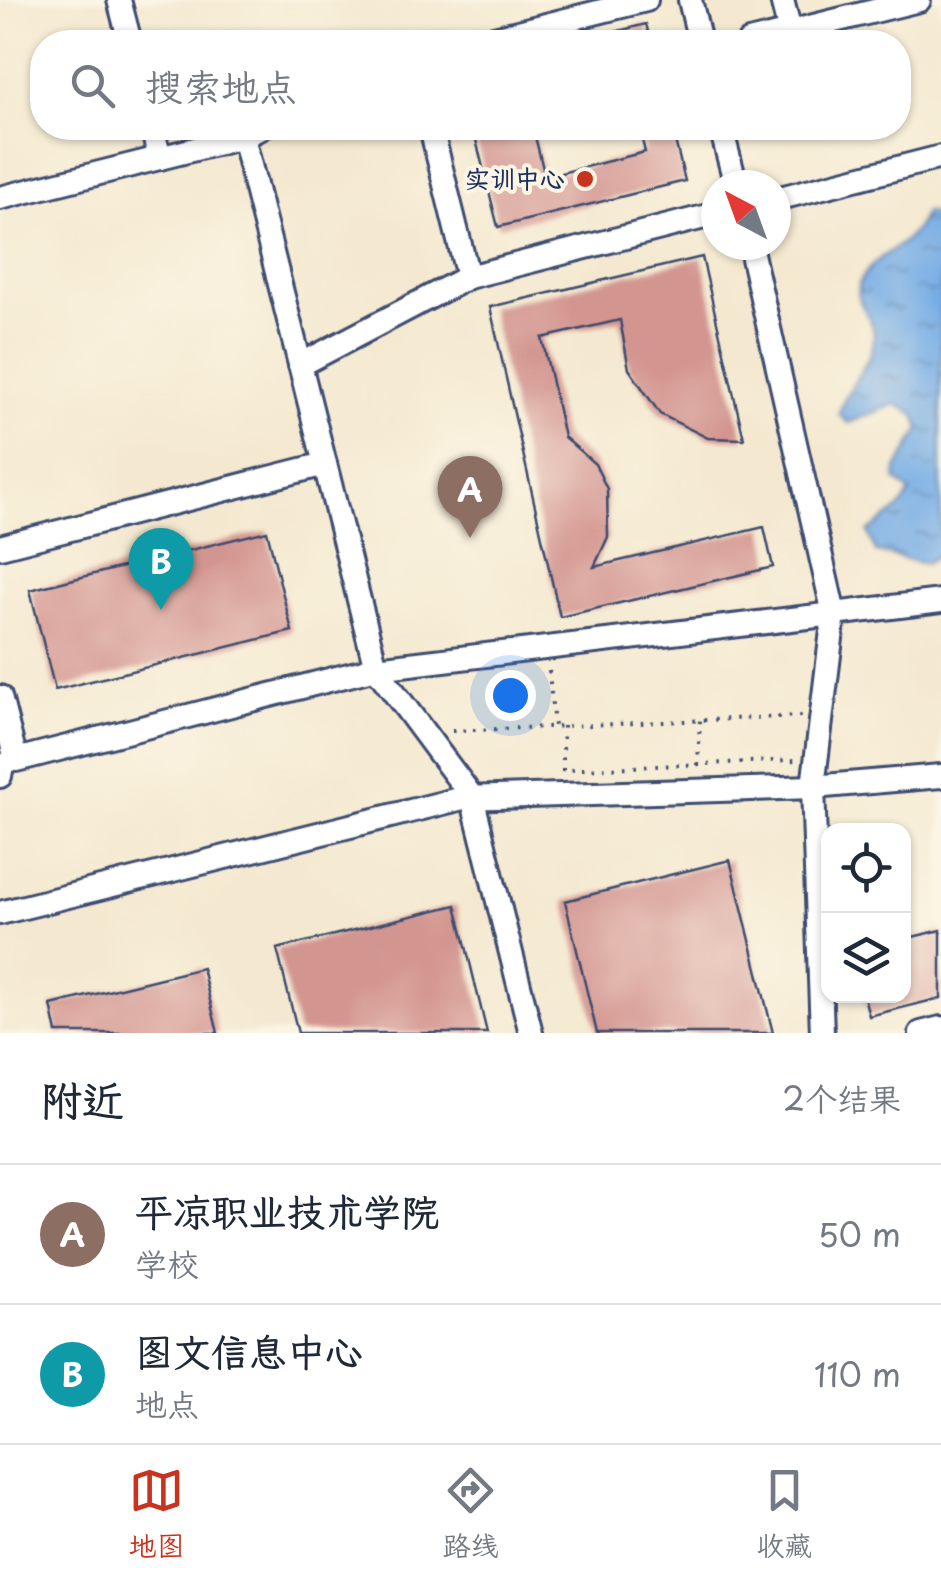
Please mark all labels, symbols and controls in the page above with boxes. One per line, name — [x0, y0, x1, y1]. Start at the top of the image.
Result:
search box — [30, 30, 911, 140]
text: 搜索地点 — [145, 57, 297, 114]
icon: search — [65, 58, 120, 113]
place label: 实训中心 — [465, 159, 565, 197]
marker: 实训中心 — [574, 168, 596, 190]
north arrow — [701, 170, 791, 260]
pin: A — [438, 456, 502, 538]
pin: B — [128, 528, 194, 610]
your location — [485, 670, 536, 721]
map controls — [821, 823, 911, 1003]
button: locate — [821, 823, 911, 913]
button: layers — [821, 913, 911, 1003]
text: 附近 — [40, 1067, 124, 1130]
text: 2个结果 — [782, 1074, 901, 1122]
text: 平凉职业技术学院 — [135, 1182, 439, 1239]
text: A — [60, 1210, 85, 1258]
text: 50 m — [818, 1210, 901, 1258]
text: 学校 — [135, 1239, 199, 1287]
text: 图文信息中心 — [135, 1322, 363, 1379]
text: B — [62, 1350, 83, 1398]
text: 110 m — [814, 1350, 901, 1398]
text: 地点 — [135, 1379, 199, 1427]
tab: 地图 — [129, 1463, 185, 1566]
tab: 路线 — [442, 1463, 498, 1566]
tab: 收藏 — [756, 1463, 812, 1566]

